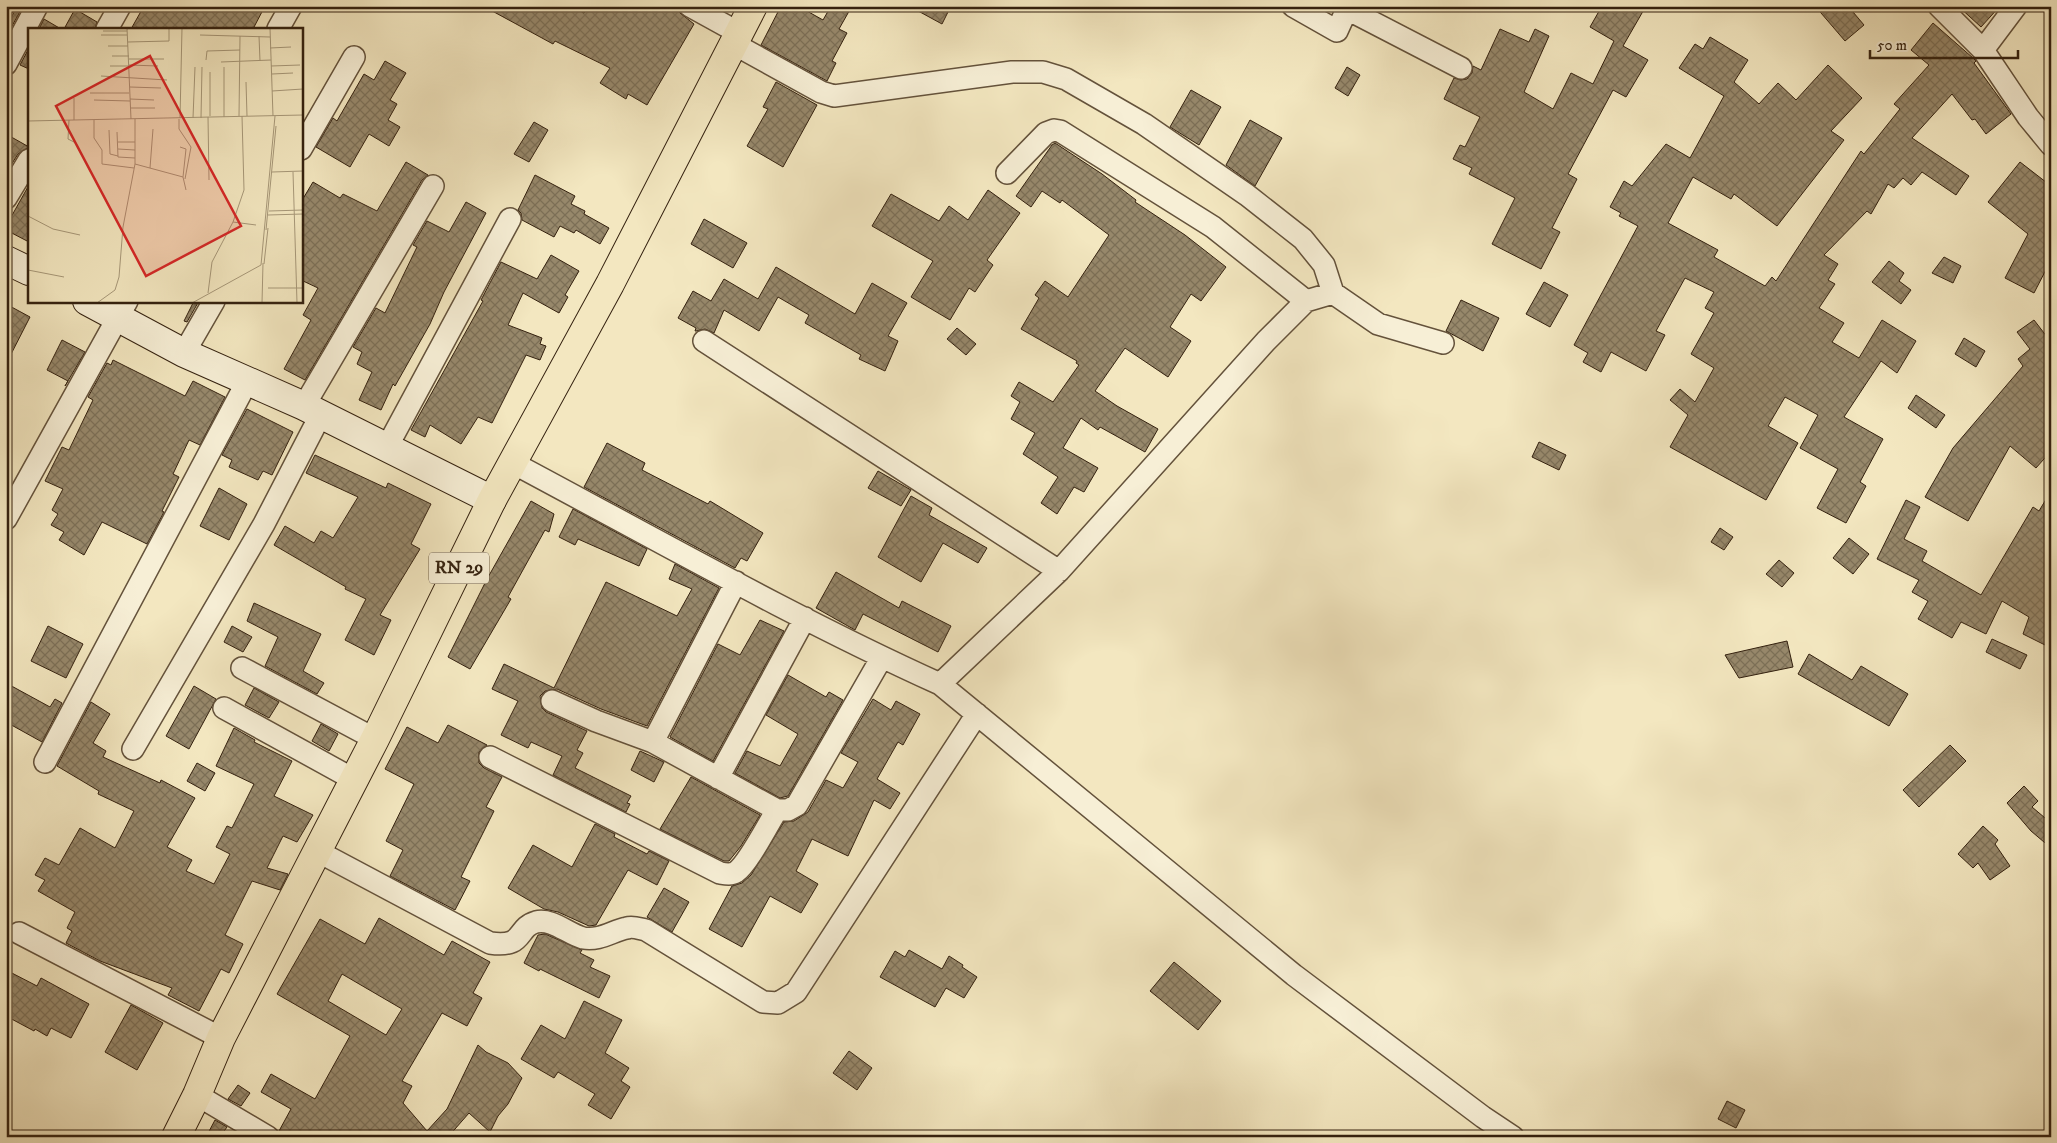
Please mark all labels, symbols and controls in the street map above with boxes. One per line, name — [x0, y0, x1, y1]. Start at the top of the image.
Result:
inset map — [28, 28, 302, 302]
scale bar — [1870, 28, 2017, 60]
text: 50 m — [1877, 36, 1907, 55]
road number: RN 29 — [429, 552, 489, 584]

